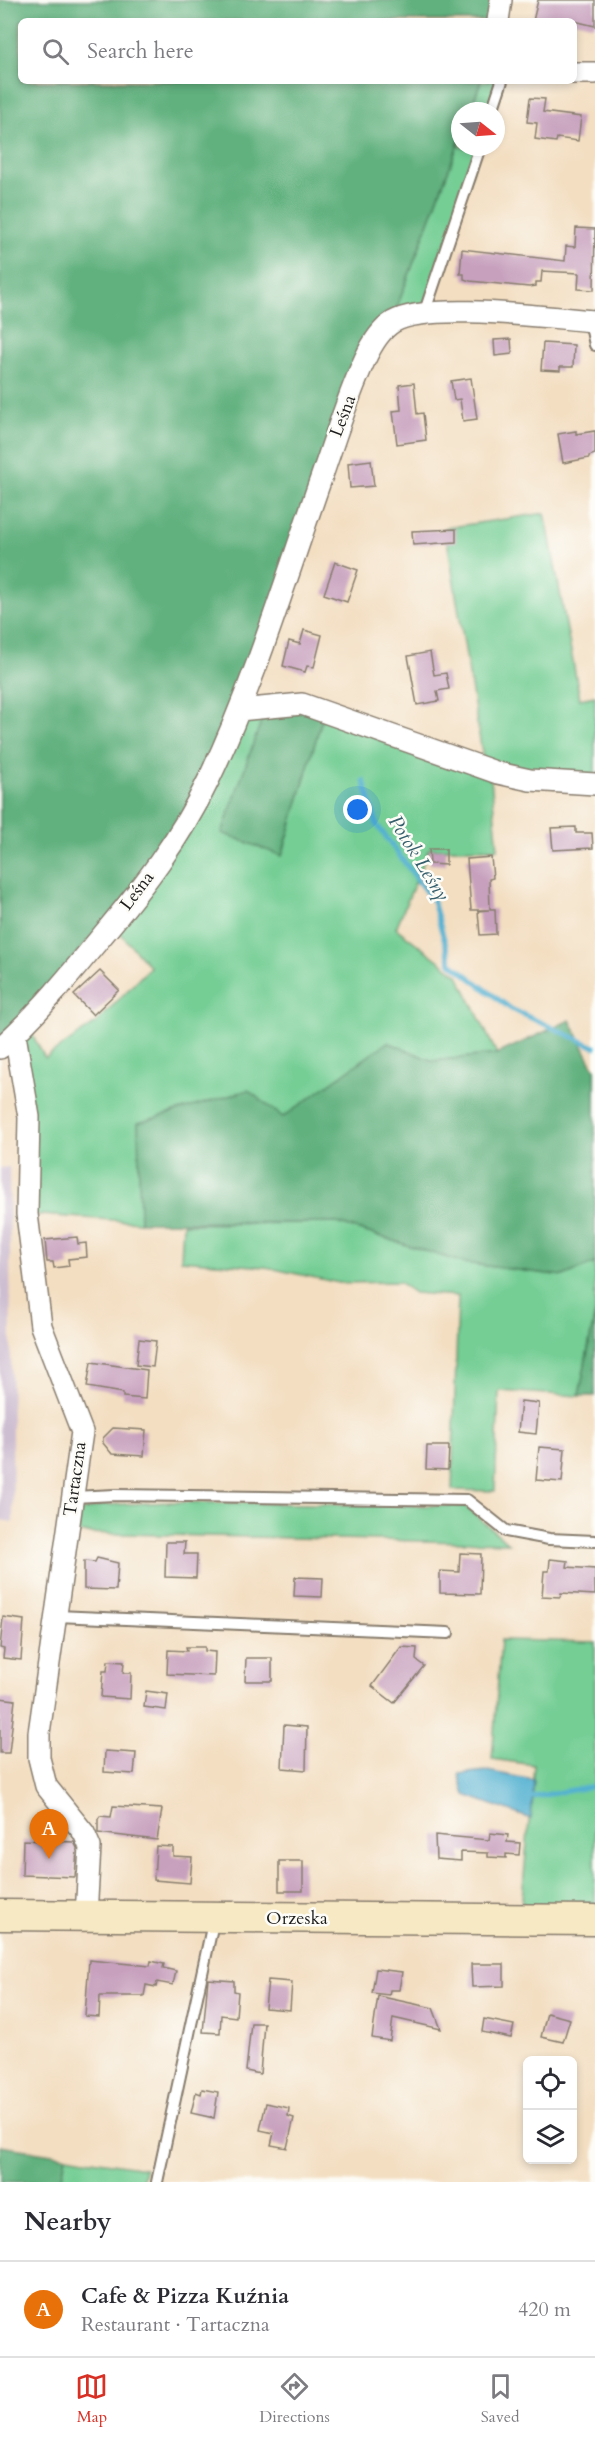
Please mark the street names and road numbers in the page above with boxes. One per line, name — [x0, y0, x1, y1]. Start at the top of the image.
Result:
street label: Leśna — [324, 391, 362, 441]
street label: Leśna — [114, 866, 160, 916]
street label: Tartaczna — [57, 1440, 93, 1518]
street label: Orzeska — [266, 1906, 328, 1931]

